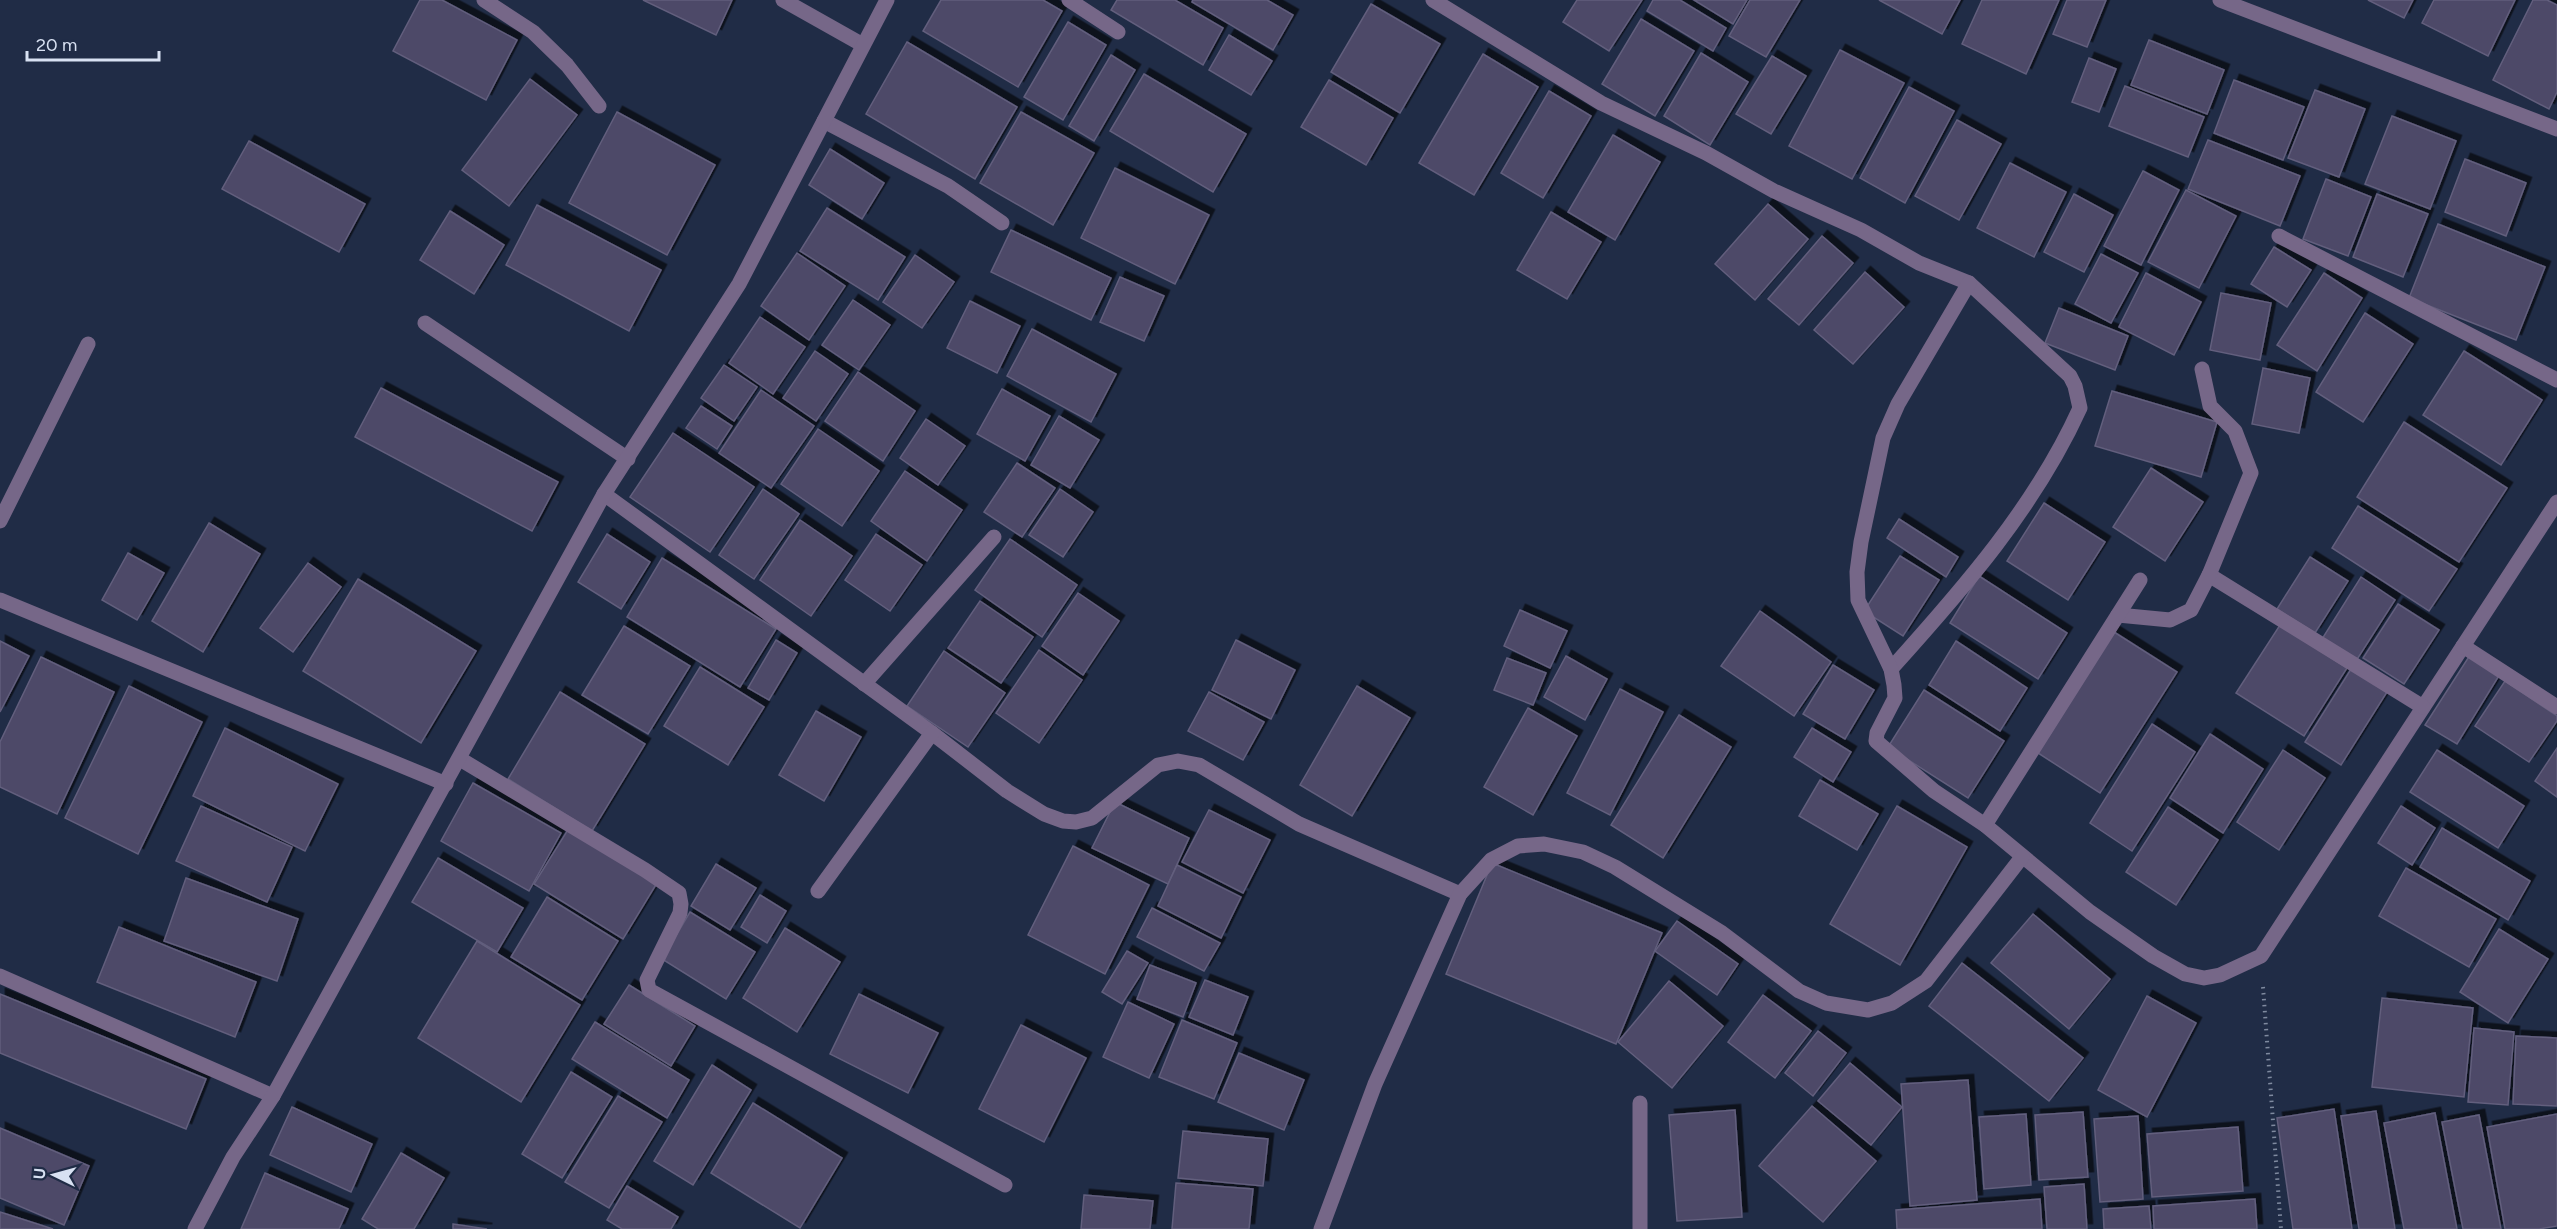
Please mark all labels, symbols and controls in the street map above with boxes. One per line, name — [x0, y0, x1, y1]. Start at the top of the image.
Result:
scale bar — [27, 24, 159, 62]
text: 20 m — [36, 34, 77, 56]
north arrow — [24, 1145, 84, 1205]
text: U — [30, 1167, 50, 1180]

